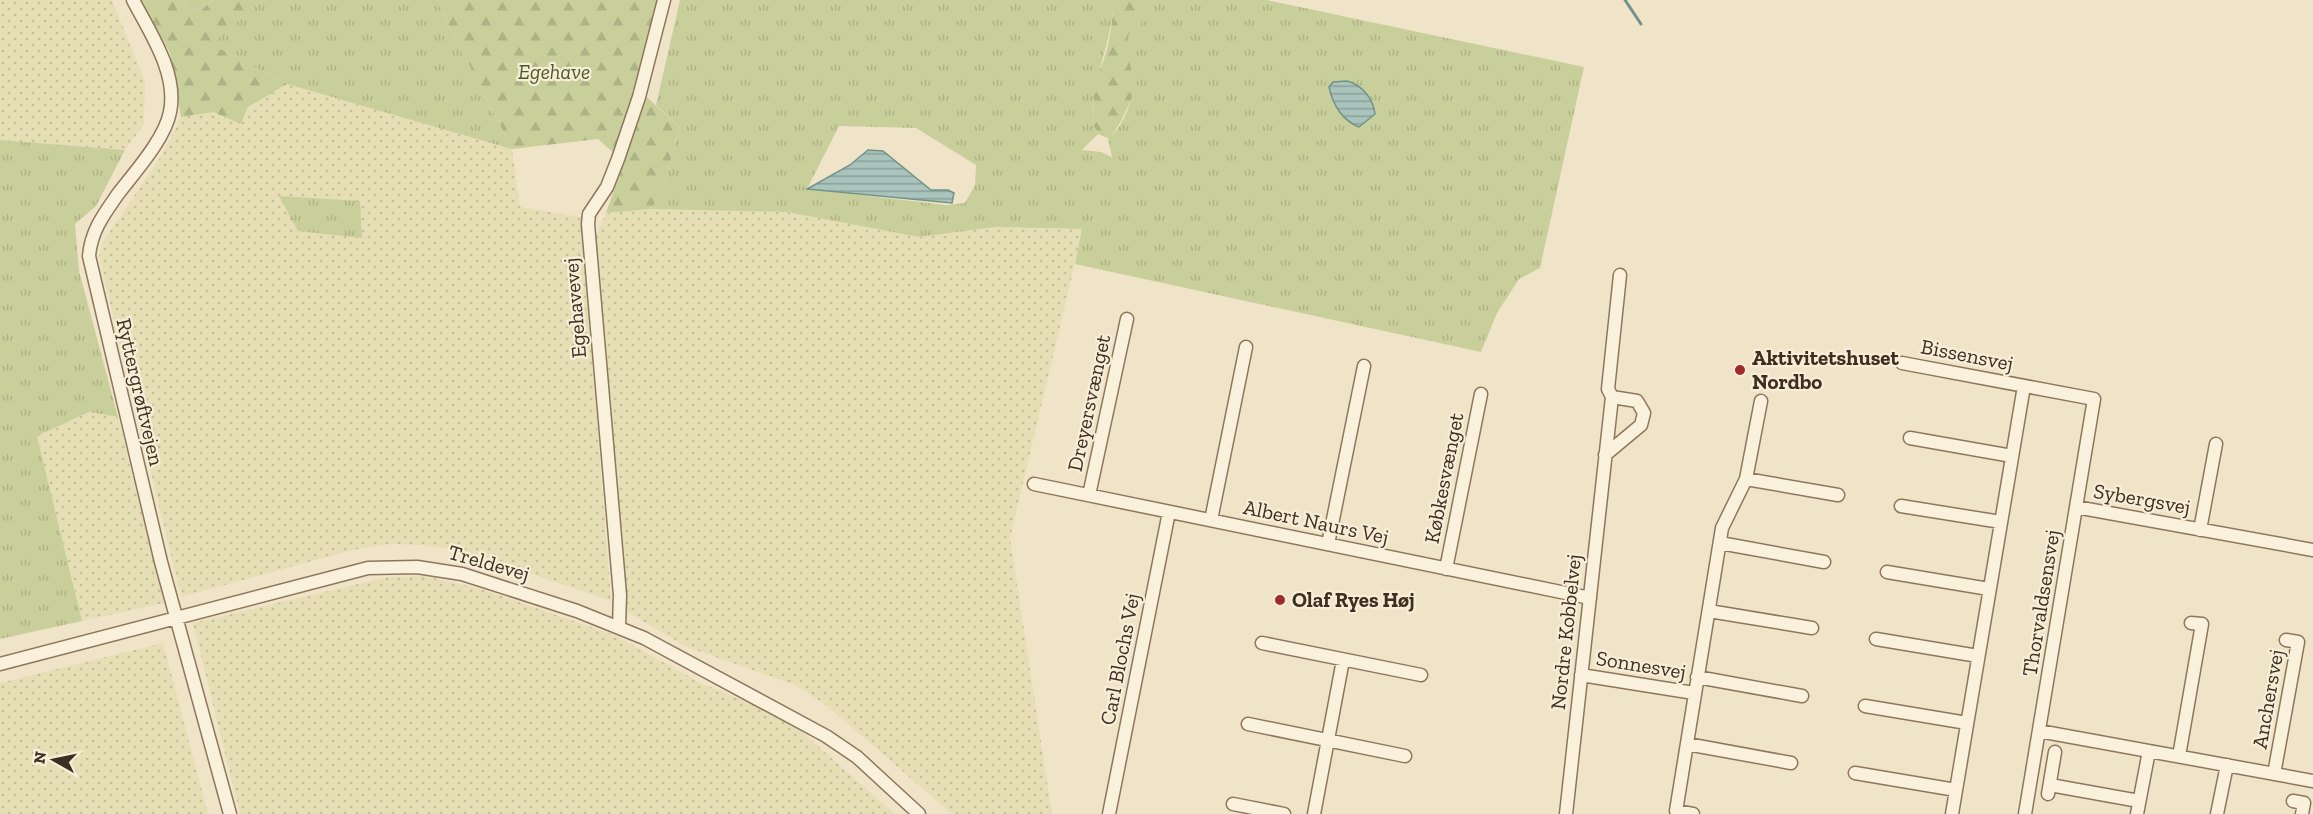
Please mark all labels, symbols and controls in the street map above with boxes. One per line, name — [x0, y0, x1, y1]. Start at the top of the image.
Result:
park label: Egehave — [518, 59, 590, 84]
street label: Egehavevej — [558, 257, 592, 359]
street label: Ryttergrøftvejen — [110, 316, 170, 468]
street label: Dreyersvænget — [1062, 332, 1115, 474]
street label: Bissensvej — [1919, 333, 2015, 377]
place label: Aktivitetshuset Nordbo — [1752, 345, 1900, 394]
marker: Aktivitetshuset Nordbo — [1733, 363, 1747, 377]
street label: Købkesvænget — [1419, 410, 1468, 545]
street label: Sybergsvej — [2092, 478, 2192, 520]
street label: Albert Naurs Vej — [1241, 494, 1391, 550]
street label: Thorvaldsensvej — [2017, 528, 2065, 678]
street label: Treldevej — [445, 539, 533, 587]
street label: Nordre Kobbelvej — [1545, 553, 1587, 711]
place label: Olaf Ryes Høj — [1292, 587, 1415, 612]
street label: Carl Blochs Vej — [1094, 591, 1146, 727]
marker: Olaf Ryes Høj — [1273, 593, 1287, 607]
street label: Sonnesvej — [1594, 645, 1688, 685]
street label: Anchersvej — [2246, 647, 2290, 751]
north arrow — [24, 730, 84, 790]
text: N — [29, 750, 50, 765]

